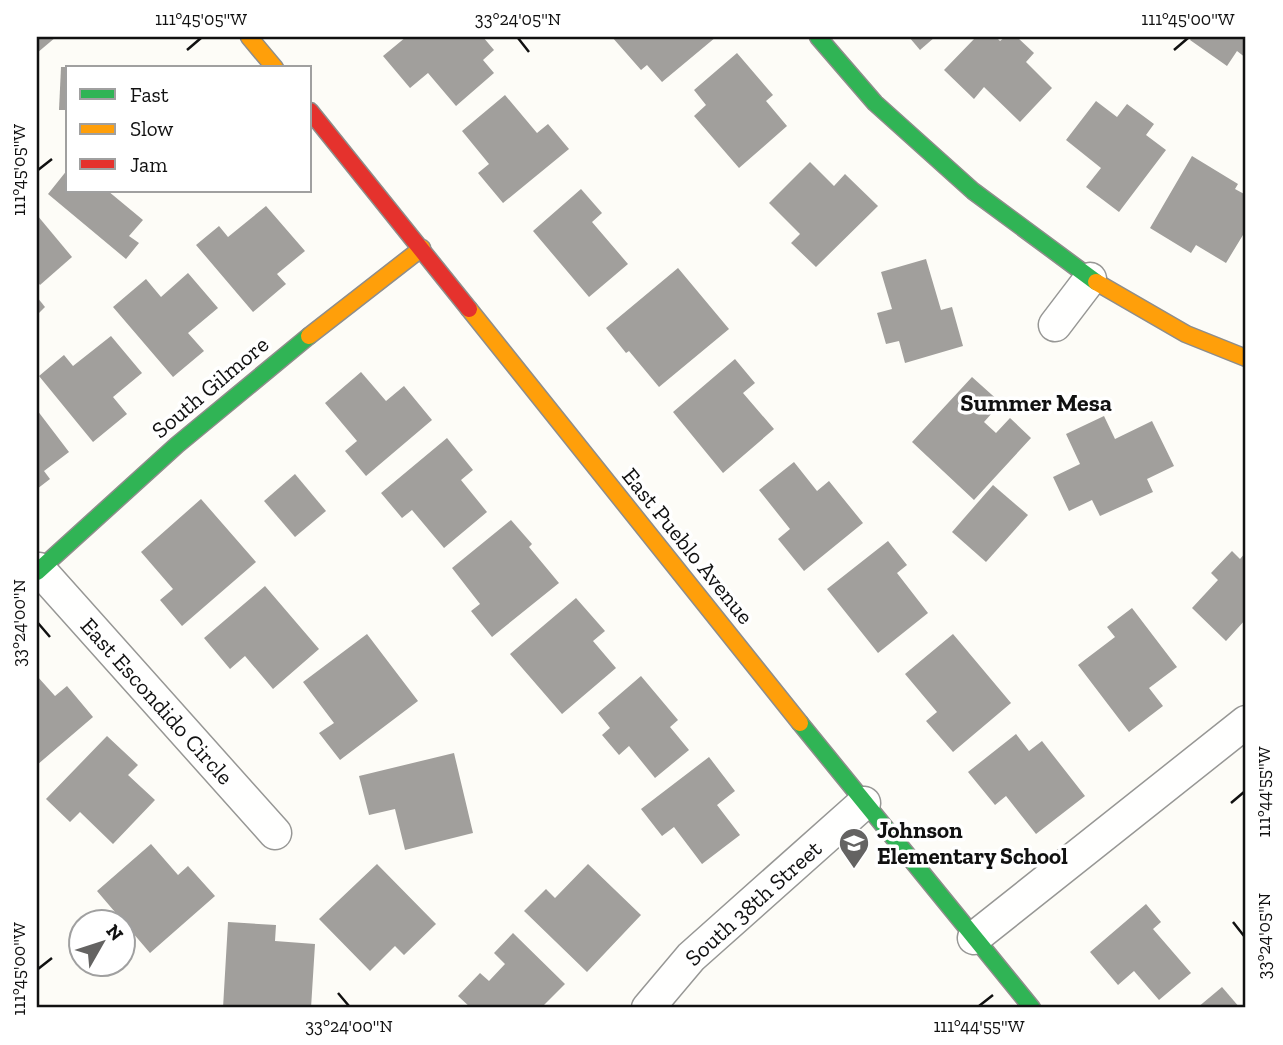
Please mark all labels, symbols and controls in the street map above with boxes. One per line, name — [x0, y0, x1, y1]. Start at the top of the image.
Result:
text: 111°45'05"W — [155, 8, 247, 30]
text: 33°24'05"N — [475, 8, 561, 30]
text: 111°45'00"W — [1141, 8, 1235, 30]
legend — [66, 66, 312, 192]
text: Fast — [130, 82, 169, 107]
text: Slow — [130, 116, 173, 141]
text: 111°45'05"W — [8, 124, 30, 216]
text: Jam — [130, 152, 167, 177]
street label: South Gilmore — [146, 330, 274, 444]
district label: Summer Mesa — [960, 388, 1112, 417]
street label: East Pueblo Avenue — [616, 462, 760, 630]
text: 33°24'00"N — [8, 579, 30, 667]
street label: East Escondido Circle — [75, 612, 239, 790]
text: 111°44'55"W — [1253, 746, 1275, 838]
place label: Johnson Elementary School — [877, 816, 1068, 870]
school or university icon: Johnson Elementary School — [837, 826, 871, 870]
street label: South 38th Street — [679, 834, 827, 972]
text: 33°24'05"N — [1253, 893, 1275, 979]
north arrow — [66, 908, 136, 978]
text: N — [101, 920, 128, 945]
text: 111°45'00"W — [8, 922, 30, 1016]
text: 33°24'00"N — [305, 1015, 393, 1037]
text: 111°44'55"W — [933, 1015, 1025, 1037]

